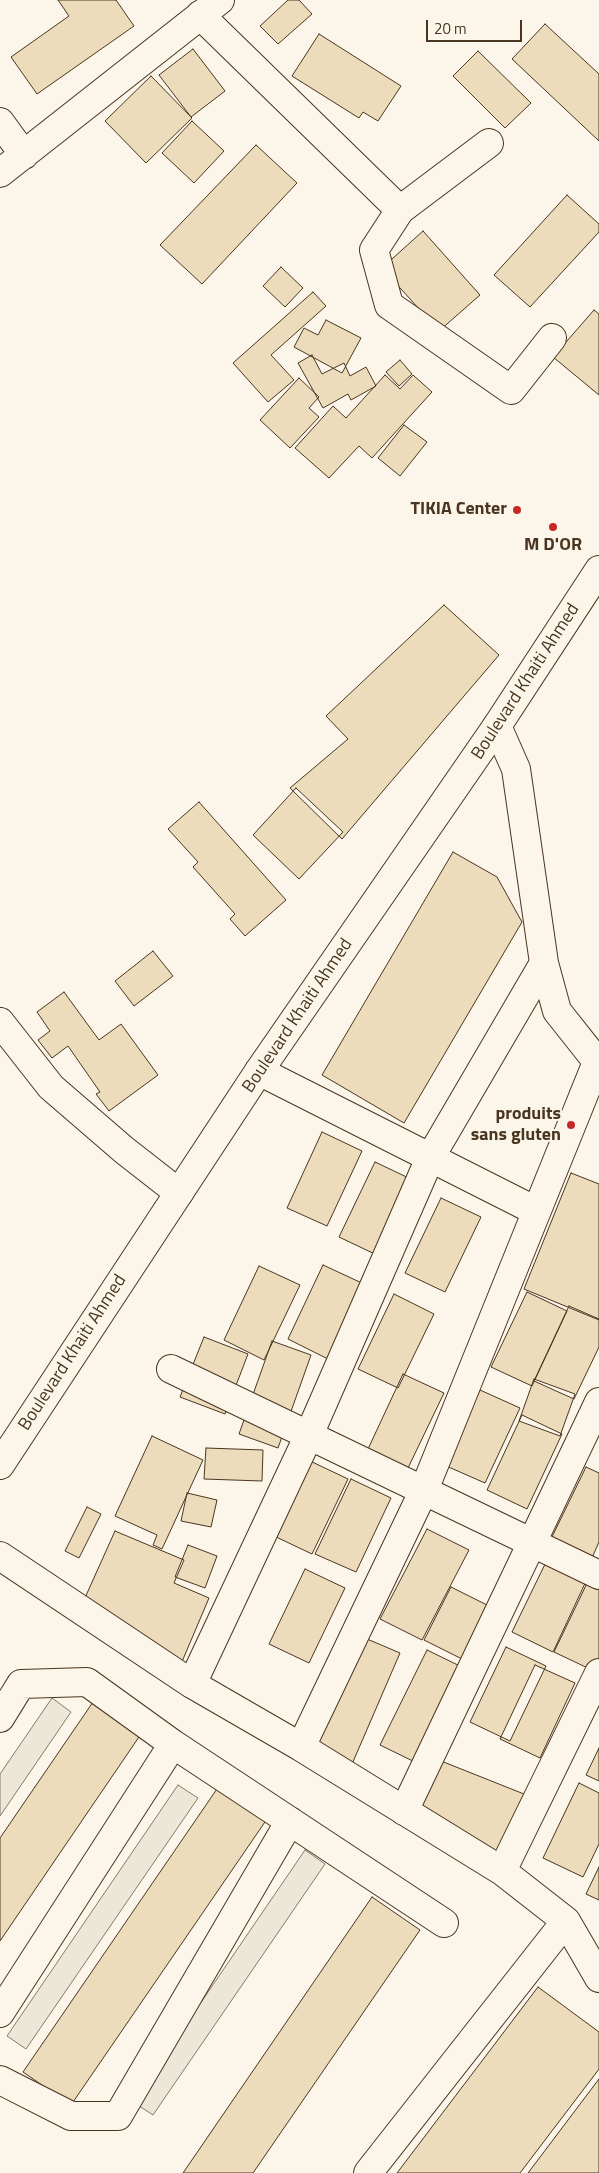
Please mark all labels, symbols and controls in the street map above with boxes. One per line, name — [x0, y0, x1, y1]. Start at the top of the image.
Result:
scale bar — [429, 10, 525, 42]
text: 20 m — [434, 17, 467, 40]
place label: TIKIA Center — [411, 499, 507, 521]
marker: TIKIA Center — [511, 504, 523, 516]
marker: M D'OR — [547, 521, 559, 533]
place label: M D'OR — [524, 535, 582, 557]
street label: Boulevard Khaiti Ahmed — [468, 600, 584, 764]
street label: Boulevard Khaiti Ahmed — [238, 935, 358, 1097]
place label: produits sans gluten — [471, 1104, 561, 1146]
marker: produits sans gluten — [565, 1119, 577, 1131]
street label: Boulevard Khaiti Ahmed — [15, 1271, 131, 1435]

